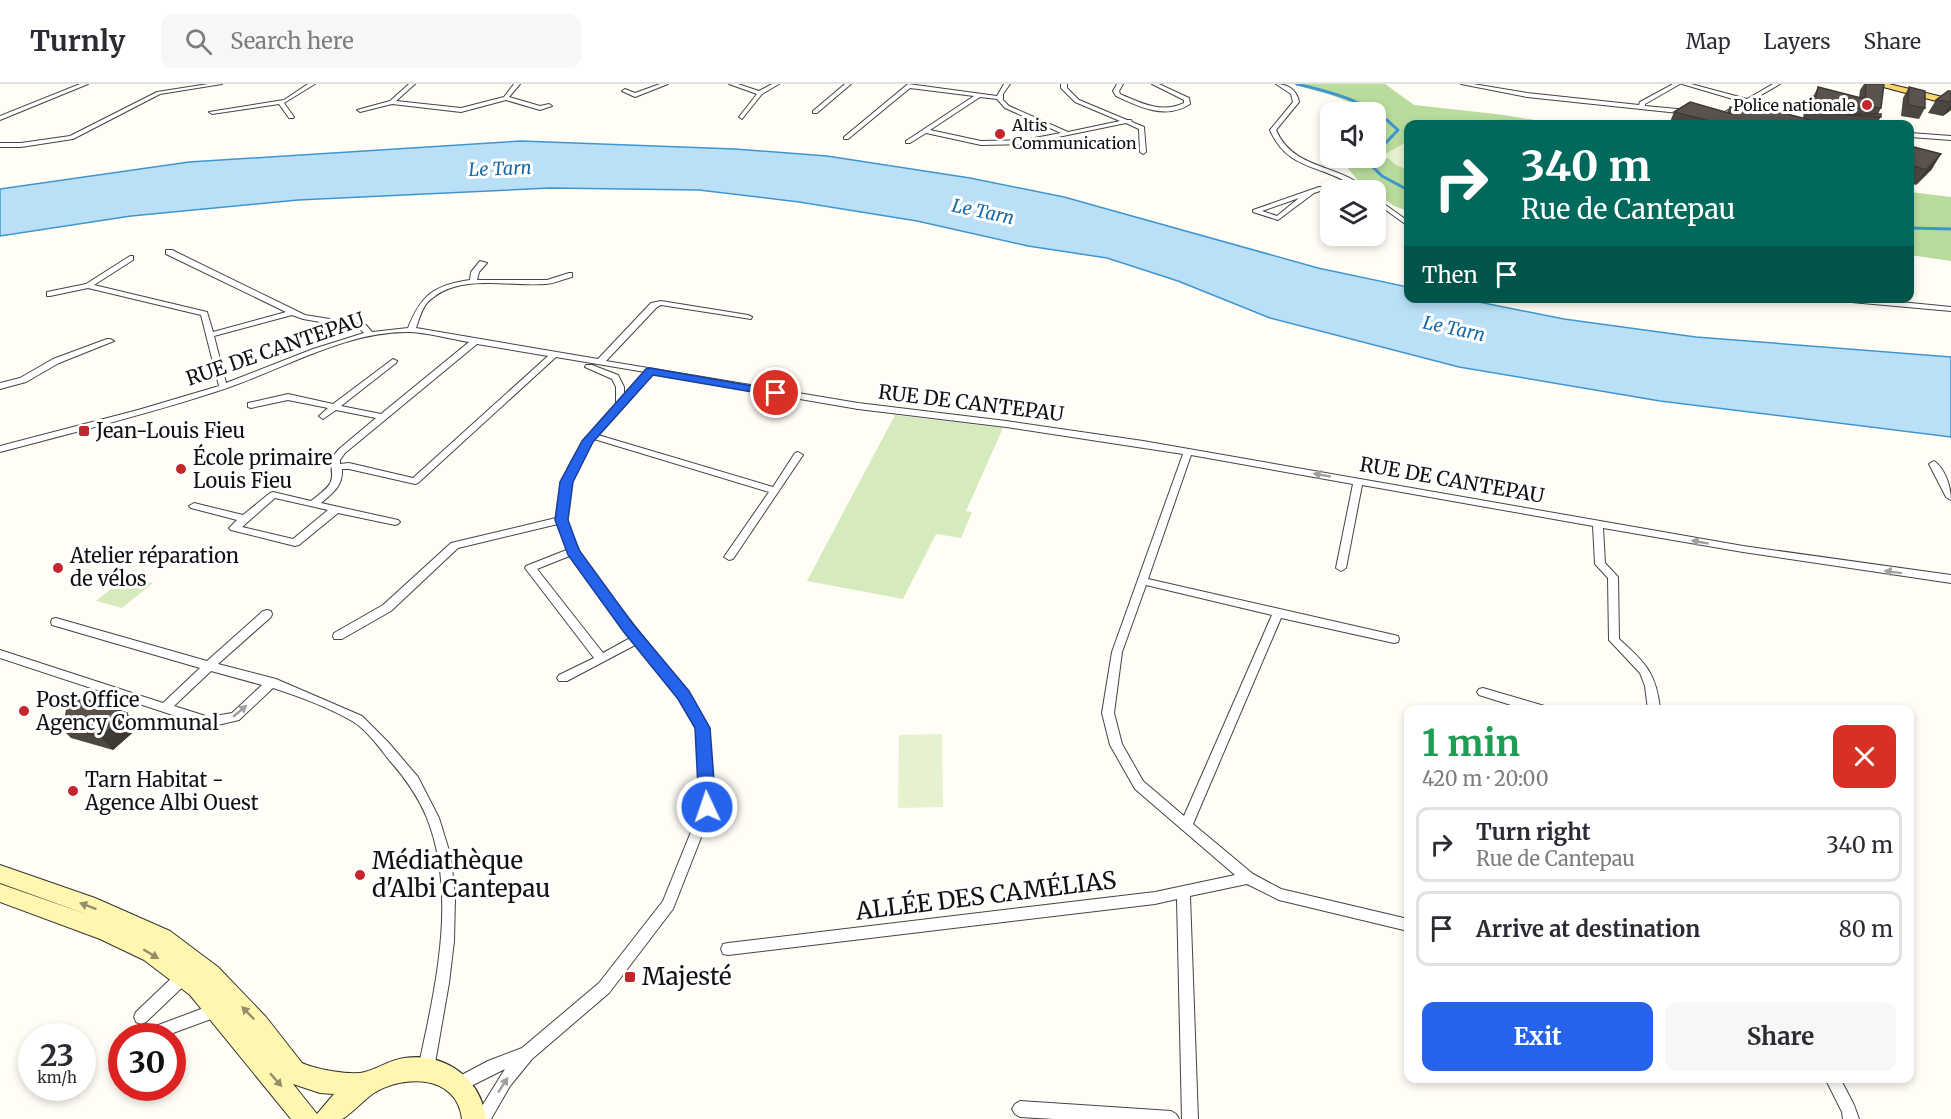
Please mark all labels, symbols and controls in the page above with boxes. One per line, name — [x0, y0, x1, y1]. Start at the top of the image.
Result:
search box — [161, 14, 581, 68]
text: Turnly — [30, 23, 125, 59]
icon: search — [182, 25, 215, 58]
text: Search here — [230, 27, 354, 55]
text: Map — [1686, 28, 1731, 55]
text: Layers — [1764, 28, 1831, 55]
text: Share — [1864, 28, 1921, 55]
place label: Police nationale — [1733, 95, 1855, 115]
marker: Police nationale — [1860, 98, 1874, 112]
map controls — [1320, 102, 1386, 246]
button: sound — [1320, 102, 1386, 168]
place label: Altis Communication — [1011, 115, 1137, 153]
marker: Altis Communication — [993, 127, 1007, 141]
text: 340 m — [1521, 140, 1651, 192]
icon: right — [1422, 144, 1500, 222]
water label: Le Tarn — [468, 156, 532, 181]
button: layers — [1320, 180, 1386, 246]
text: Rue de Cantepau — [1521, 192, 1736, 226]
water label: Le Tarn — [950, 194, 1016, 229]
icon: arrive — [1490, 258, 1523, 291]
text: Then — [1422, 261, 1478, 289]
street label: RUE DE CANTEPAU — [182, 306, 367, 391]
water label: Le Tarn — [1421, 311, 1487, 346]
pin — [750, 367, 801, 418]
icon: arrive — [759, 376, 792, 409]
street label: RUE DE CANTEPAU — [877, 379, 1066, 426]
place label: Jean-Louis Fieu — [95, 418, 245, 443]
marker: Jean-Louis Fieu — [77, 424, 91, 438]
place label: École primaire Louis Fieu — [193, 443, 332, 493]
street label: RUE DE CANTEPAU — [1358, 451, 1546, 508]
marker: École primaire Louis Fieu — [174, 462, 188, 476]
one-way arrow — [1313, 470, 1332, 479]
one-way arrow — [1691, 537, 1710, 546]
place label: Atelier réparation de vélos — [69, 543, 239, 591]
marker: Atelier réparation de vélos — [51, 561, 65, 575]
one-way arrow — [1883, 567, 1902, 577]
place label: Post Office Agency Communal — [35, 687, 219, 735]
marker: Post Office Agency Communal — [17, 704, 31, 718]
one-way arrow — [232, 704, 248, 717]
text: 1 min — [1422, 721, 1520, 766]
button: close — [1833, 725, 1896, 788]
text: 420 m · 20:00 — [1422, 766, 1549, 791]
place label: Tarn Habitat - Agence Albi Ouest — [84, 767, 259, 815]
position arrow — [675, 775, 739, 839]
marker: Tarn Habitat - Agence Albi Ouest — [66, 784, 80, 798]
text: Turn right — [1476, 818, 1590, 846]
icon: right — [1425, 828, 1458, 861]
text: 340 m — [1826, 831, 1893, 859]
place label: Médiathèque d'Albi Cantepau — [372, 845, 550, 904]
text: Rue de Cantepau — [1476, 846, 1635, 871]
street label: ALLÉE DES CAMÉLIAS — [853, 863, 1118, 927]
marker: Médiathèque d'Albi Cantepau — [353, 868, 367, 882]
one-way arrow — [79, 900, 97, 910]
icon: arrive — [1425, 912, 1458, 945]
text: Arrive at destination — [1476, 915, 1700, 943]
text: 80 m — [1839, 915, 1893, 943]
one-way arrow — [143, 948, 159, 959]
place label: Majesté — [642, 961, 732, 992]
marker: Majesté — [623, 970, 637, 984]
button: Exit — [1422, 1002, 1653, 1071]
button: Share — [1665, 1002, 1896, 1071]
one-way arrow — [241, 1007, 255, 1021]
speed limit sign: 30 — [108, 1023, 186, 1101]
text: 23 — [40, 1036, 74, 1074]
text: km/h — [37, 1068, 77, 1087]
one-way arrow — [269, 1073, 283, 1088]
one-way arrow — [497, 1077, 508, 1094]

